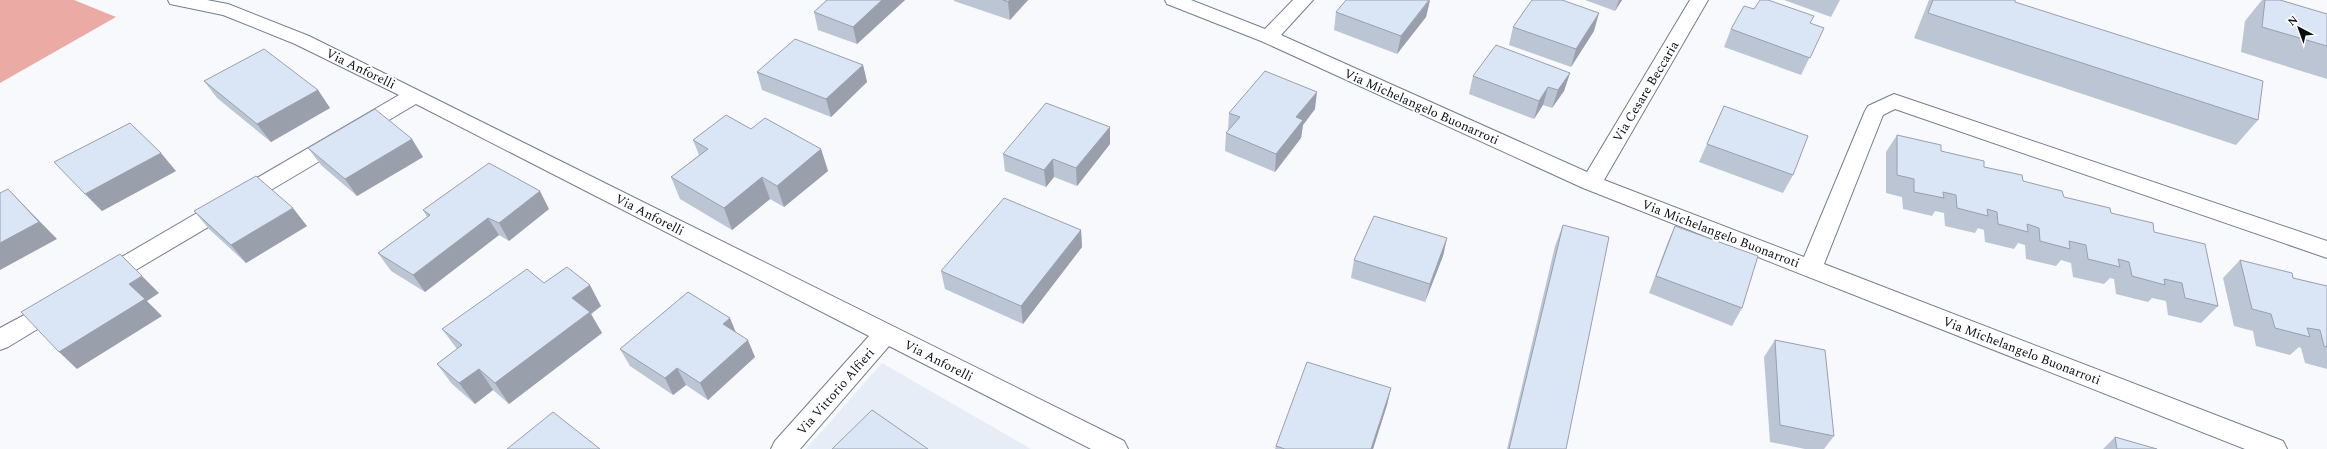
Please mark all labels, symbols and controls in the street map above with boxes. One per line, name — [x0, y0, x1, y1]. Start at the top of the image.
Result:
north arrow — [2279, 8, 2319, 48]
text: N — [2284, 11, 2302, 30]
street label: Via Cesare Beccaria — [1608, 36, 1684, 146]
street label: Via Anforelli — [322, 43, 399, 94]
street label: Via Michelangelo Buonarroti — [1341, 64, 1502, 150]
street label: Via Anforelli — [612, 189, 688, 241]
street label: Via Michelangelo Buonarroti — [1639, 195, 1803, 273]
street label: Via Michelangelo Buonarroti — [1940, 312, 2104, 390]
street label: Via Anforelli — [901, 335, 977, 387]
street label: Via Vittorio Alfieri — [792, 344, 879, 440]

